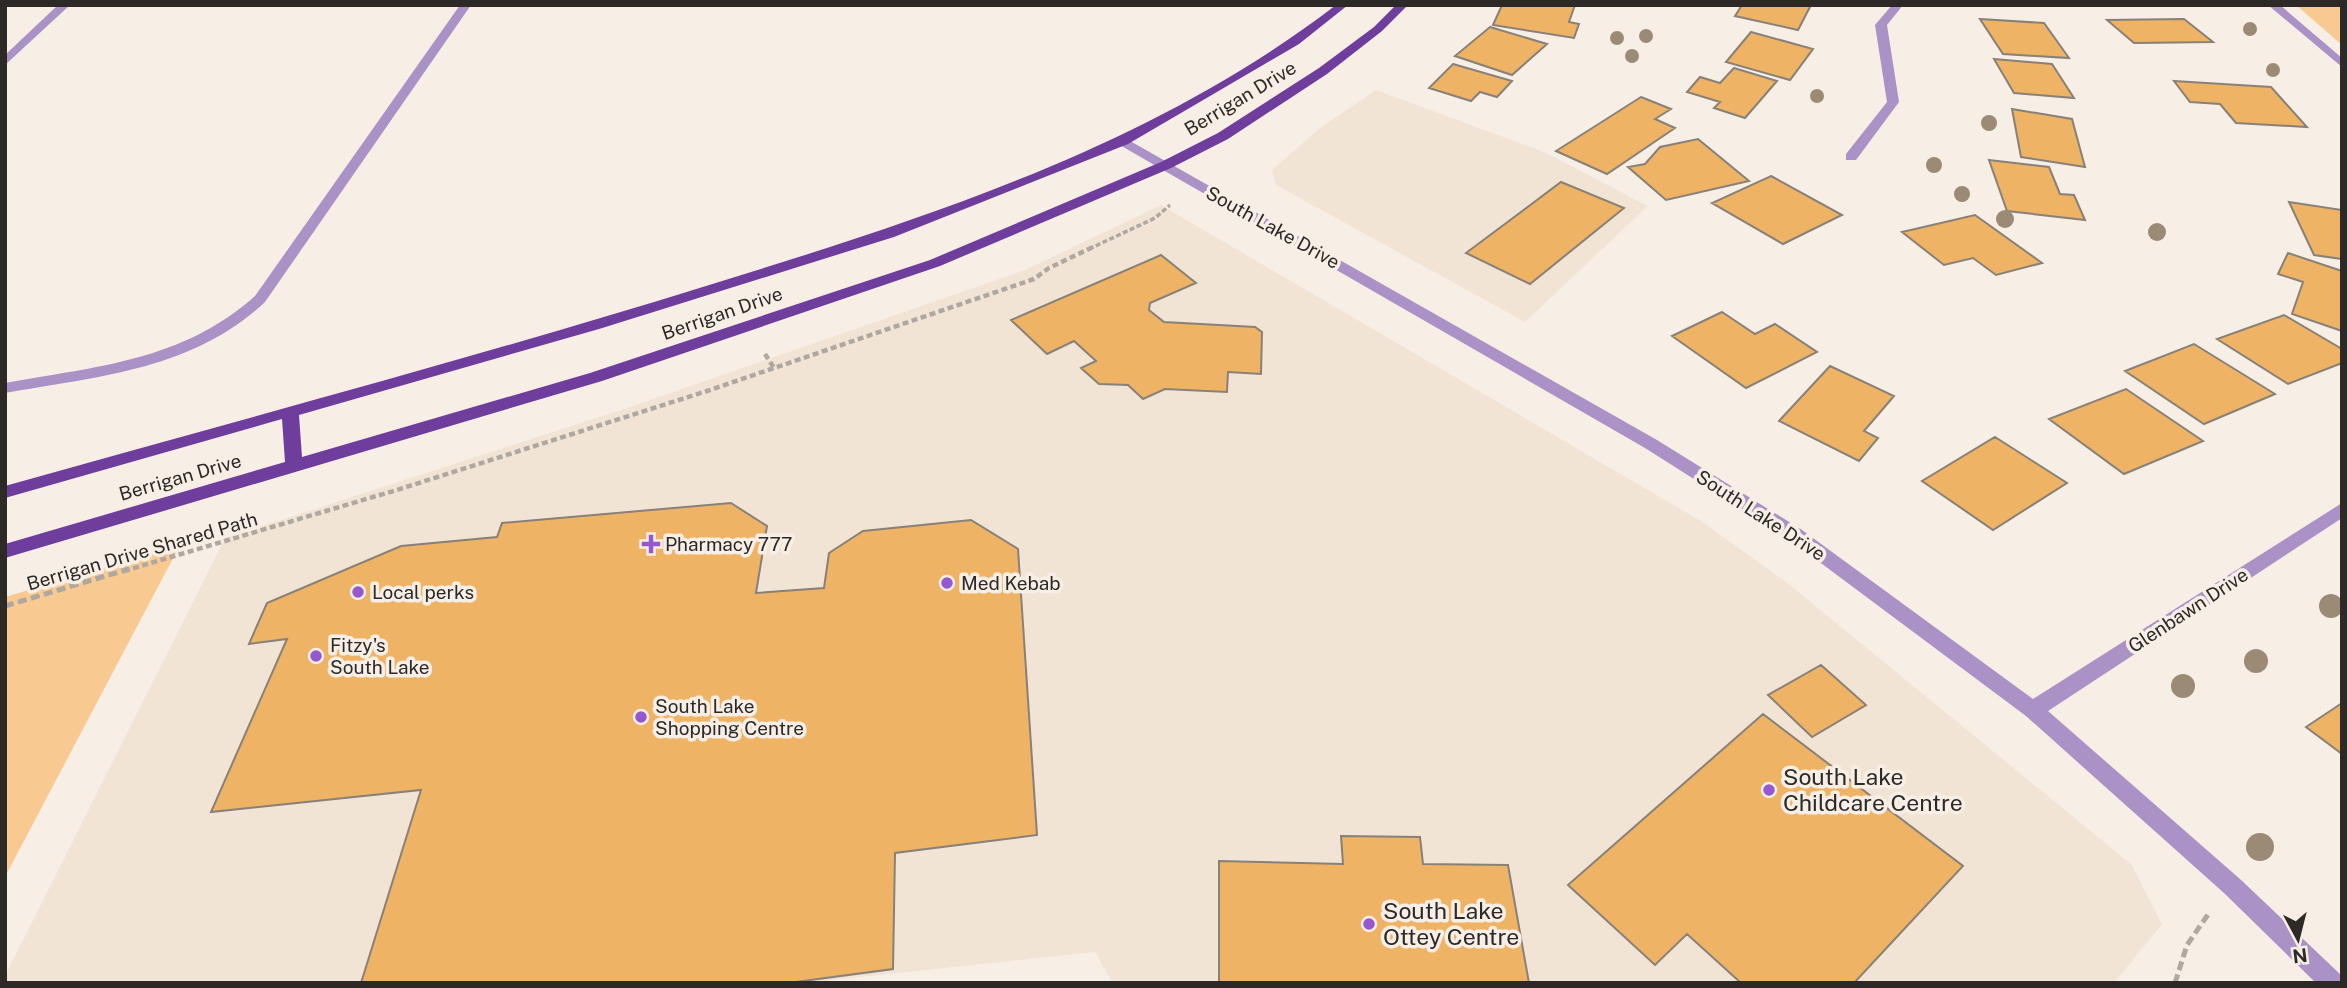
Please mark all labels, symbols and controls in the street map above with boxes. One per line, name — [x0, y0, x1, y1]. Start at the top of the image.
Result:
street label: Berrigan Drive — [1180, 56, 1300, 140]
street label: South Lake Drive — [1202, 181, 1344, 273]
street label: Berrigan Drive — [659, 282, 785, 344]
street label: Berrigan Drive — [116, 449, 244, 505]
street label: South Lake Drive — [1692, 465, 1830, 565]
street label: Berrigan Drive Shared Path — [24, 507, 260, 595]
place label: Pharmacy 777 — [665, 533, 793, 555]
marker: Pharmacy 777 — [643, 536, 659, 552]
street label: Glenbawn Drive — [2124, 563, 2252, 657]
place label: Med Kebab — [961, 572, 1061, 594]
marker: Med Kebab — [939, 575, 955, 591]
place label: Local perks — [372, 581, 474, 603]
marker: Local perks — [350, 584, 366, 600]
place label: Fitzy's South Lake — [330, 634, 430, 678]
marker: Fitzy's South Lake — [308, 648, 324, 664]
place label: South Lake Shopping Centre — [655, 695, 804, 739]
marker: South Lake Shopping Centre — [633, 709, 649, 725]
place label: South Lake Childcare Centre — [1783, 763, 1963, 816]
marker: South Lake Childcare Centre — [1761, 782, 1777, 798]
place label: South Lake Ottey Centre — [1383, 897, 1519, 950]
north arrow — [2263, 904, 2333, 974]
marker: South Lake Ottey Centre — [1361, 916, 1377, 932]
text: N — [2291, 944, 2309, 968]

